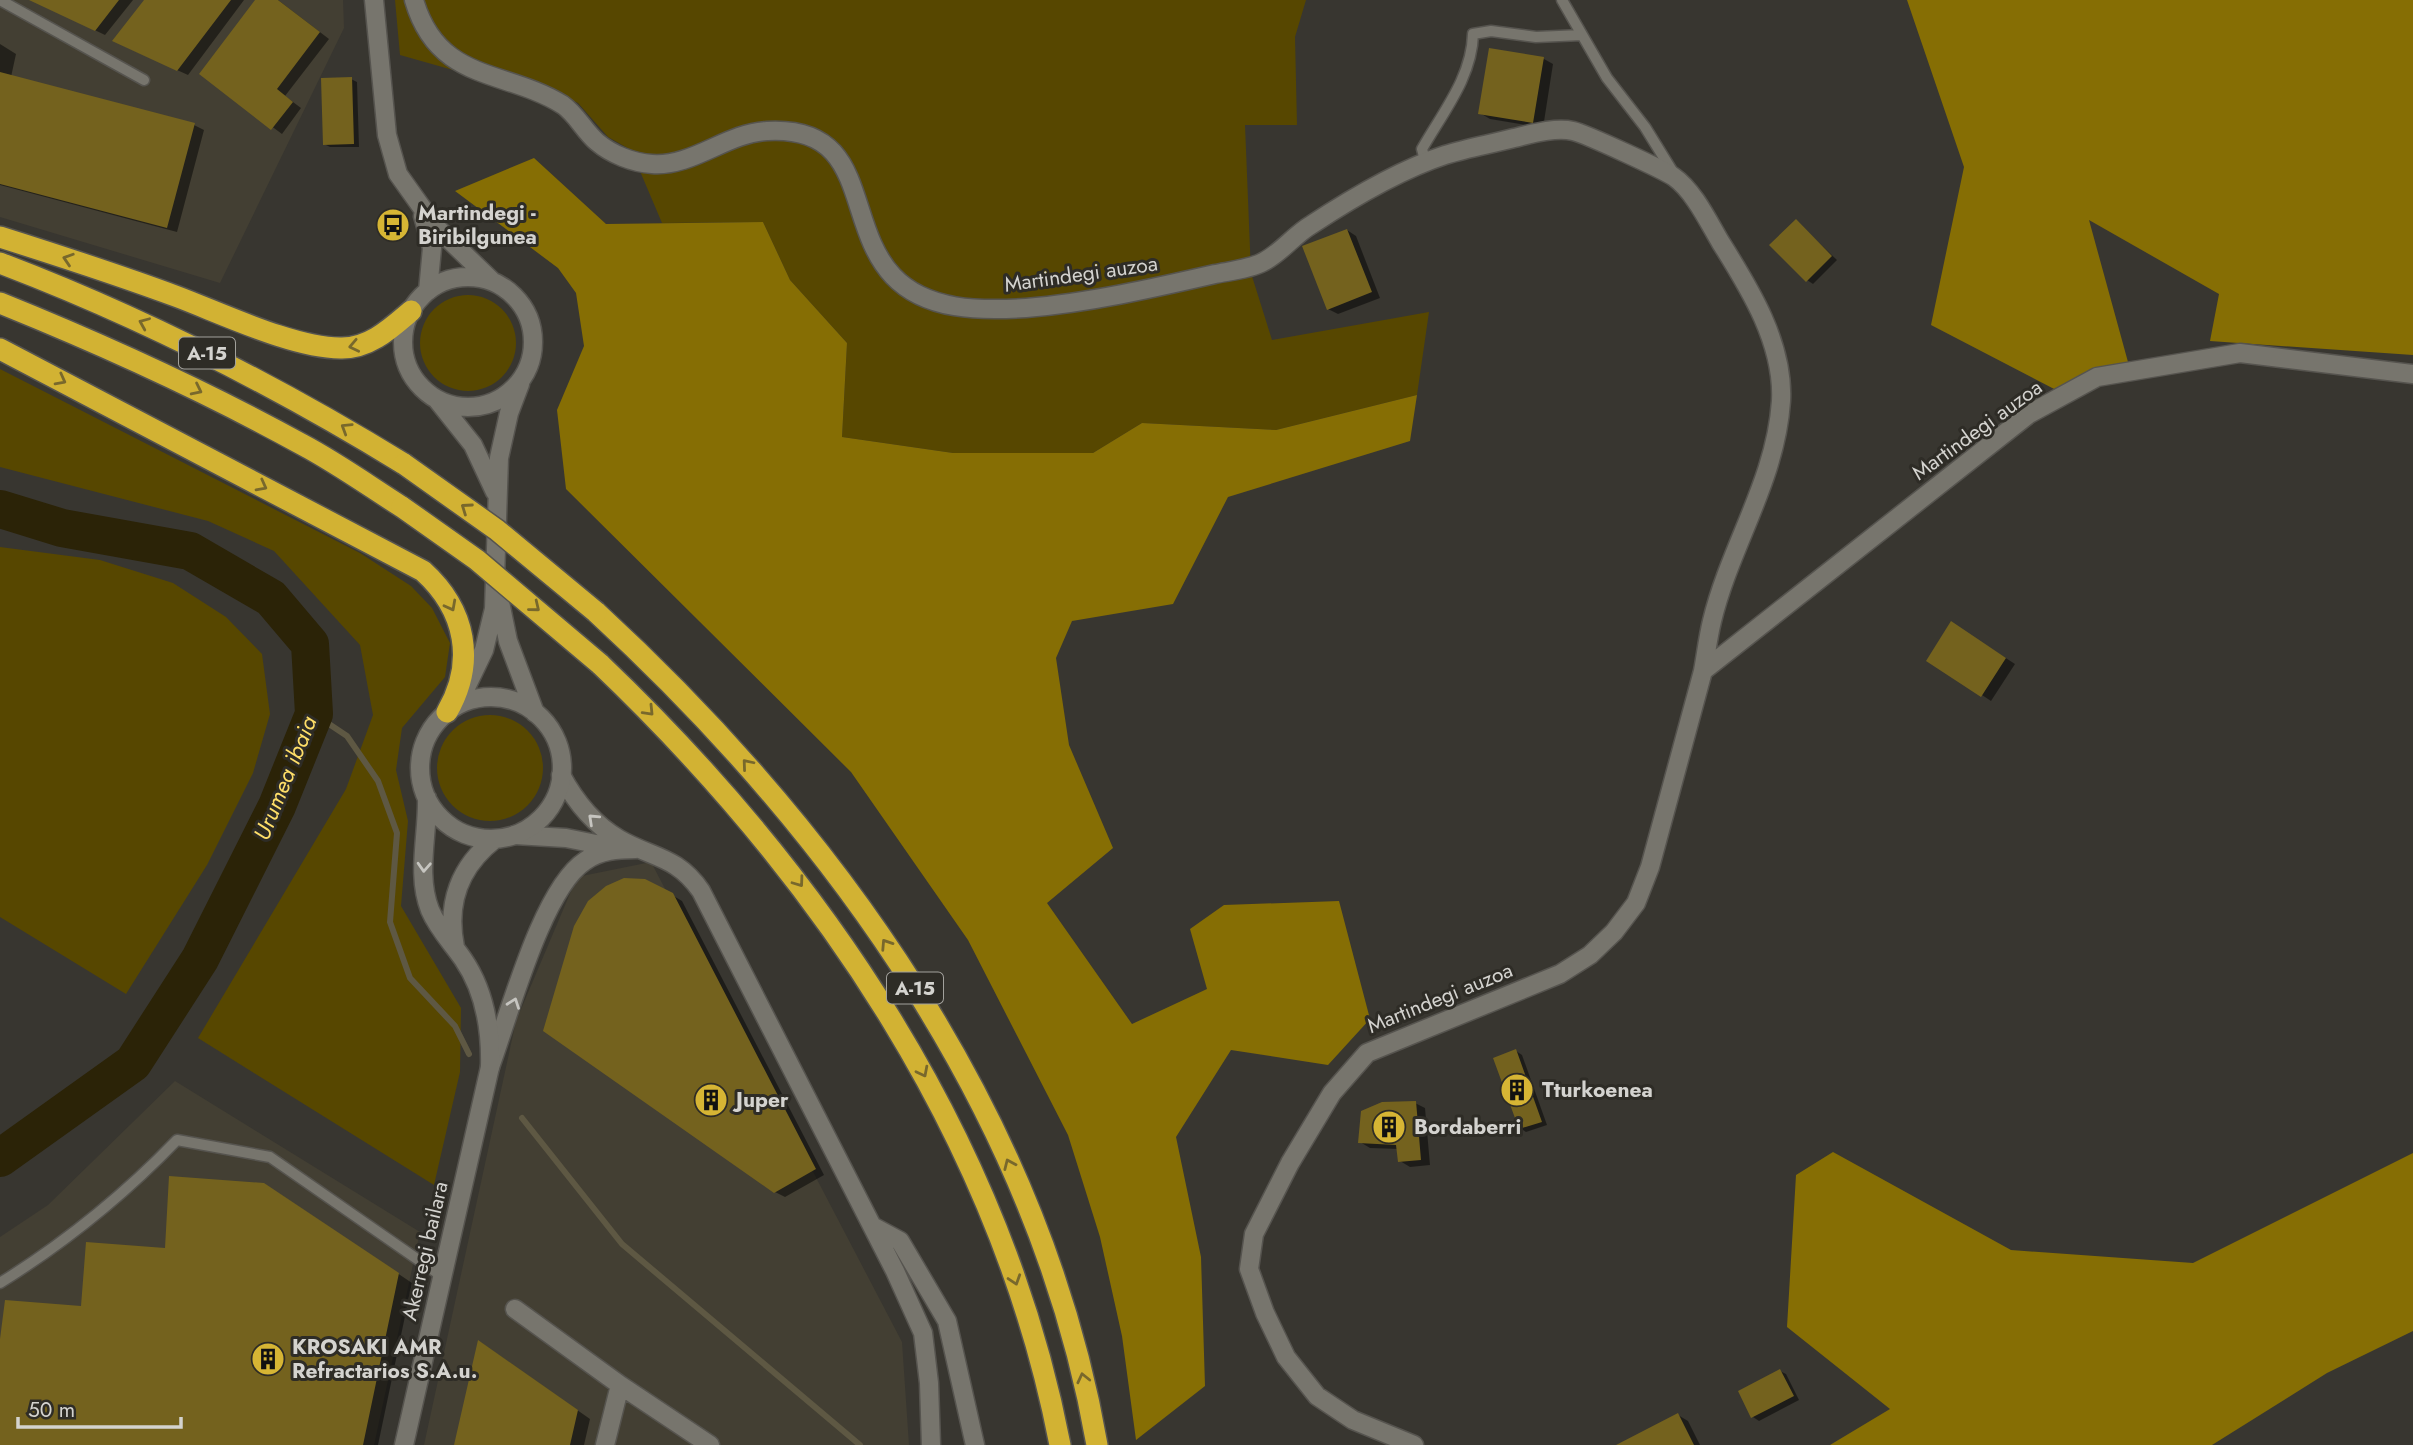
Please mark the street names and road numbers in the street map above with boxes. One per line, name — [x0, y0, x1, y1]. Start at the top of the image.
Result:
street label: Martindegi auzoa — [1002, 248, 1160, 300]
road number: A-15 — [179, 338, 235, 368]
street label: Martindegi auzoa — [1906, 372, 2048, 488]
street label: Martindegi auzoa — [1363, 955, 1517, 1041]
road number: A-15 — [887, 972, 943, 1004]
street label: Akerregi bailara — [394, 1178, 456, 1324]

